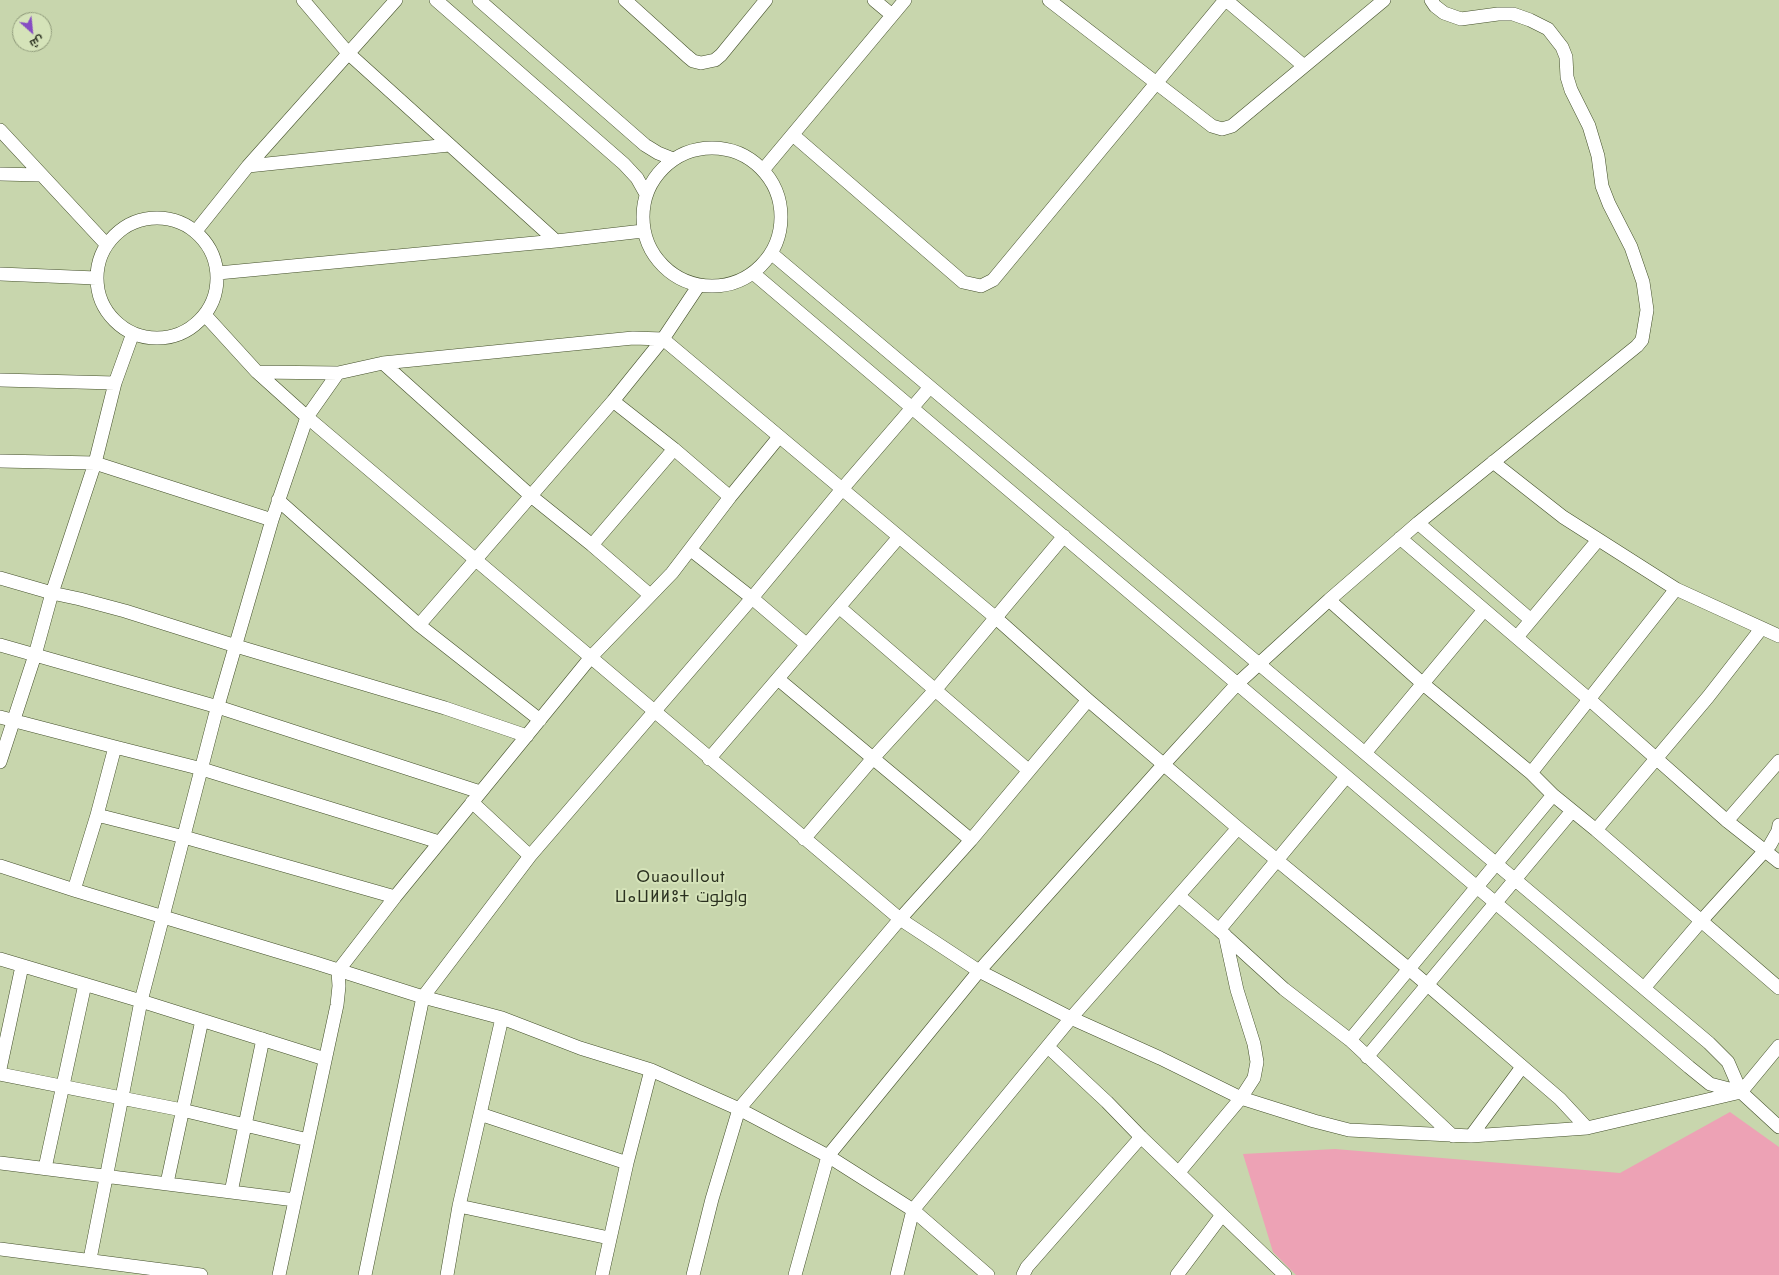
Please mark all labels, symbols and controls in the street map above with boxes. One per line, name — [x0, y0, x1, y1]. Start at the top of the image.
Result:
north arrow — [12, 12, 52, 52]
text: ش — [27, 31, 47, 52]
district label: Ouaoullout ⵡⴰⵡⵍⵍⵓⵜ واولوت — [619, 868, 743, 908]

